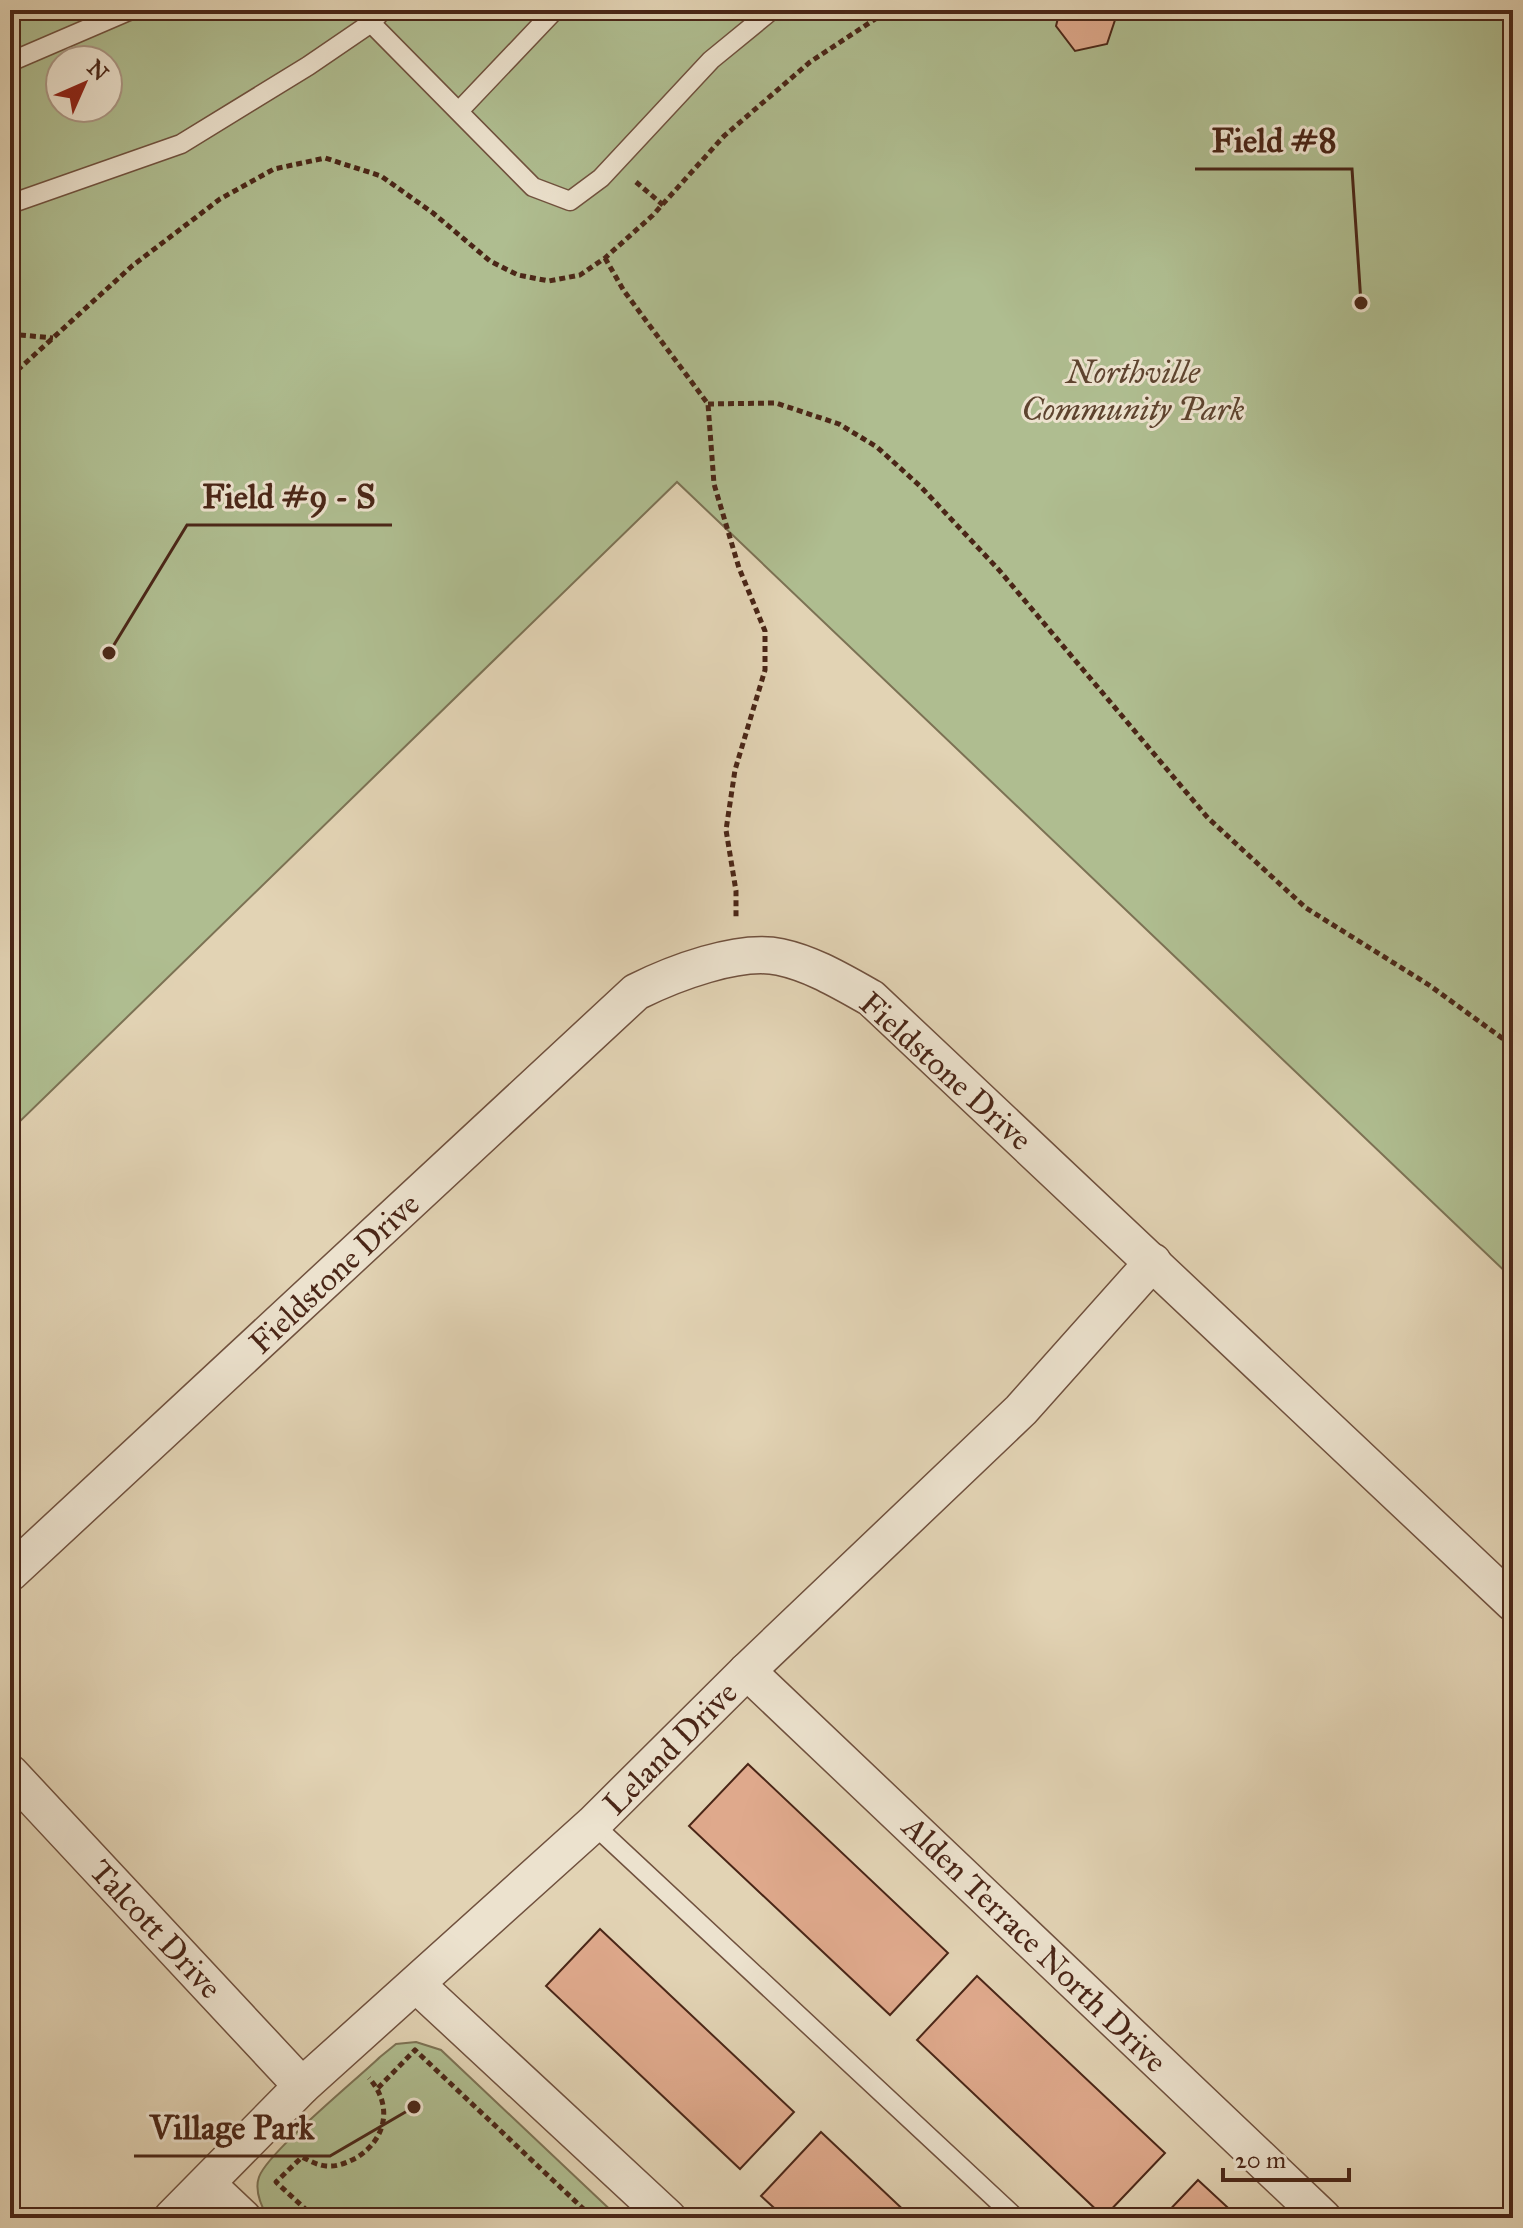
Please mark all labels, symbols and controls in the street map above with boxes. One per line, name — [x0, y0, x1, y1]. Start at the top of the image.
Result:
north arrow — [44, 44, 124, 124]
text: N — [82, 54, 114, 87]
callout: Field #8 — [1195, 111, 1352, 169]
text: Field #8 — [1212, 120, 1336, 161]
park label: Northville Community Park — [1022, 353, 1244, 429]
callout: Field #9 - S — [187, 467, 392, 525]
text: Field #9 - S — [202, 476, 376, 518]
street label: Fieldstone Drive — [851, 984, 1040, 1159]
street label: Fieldstone Drive — [241, 1185, 428, 1362]
street label: Leland Drive — [595, 1673, 745, 1823]
street label: Alden Terrace North Drive — [893, 1807, 1175, 2081]
street label: Talcott Drive — [82, 1852, 230, 2007]
callout: Village Park — [134, 2098, 330, 2156]
text: Village Park — [149, 2107, 315, 2148]
scale bar — [1223, 2132, 1349, 2182]
text: 20 m — [1235, 2145, 1286, 2175]

